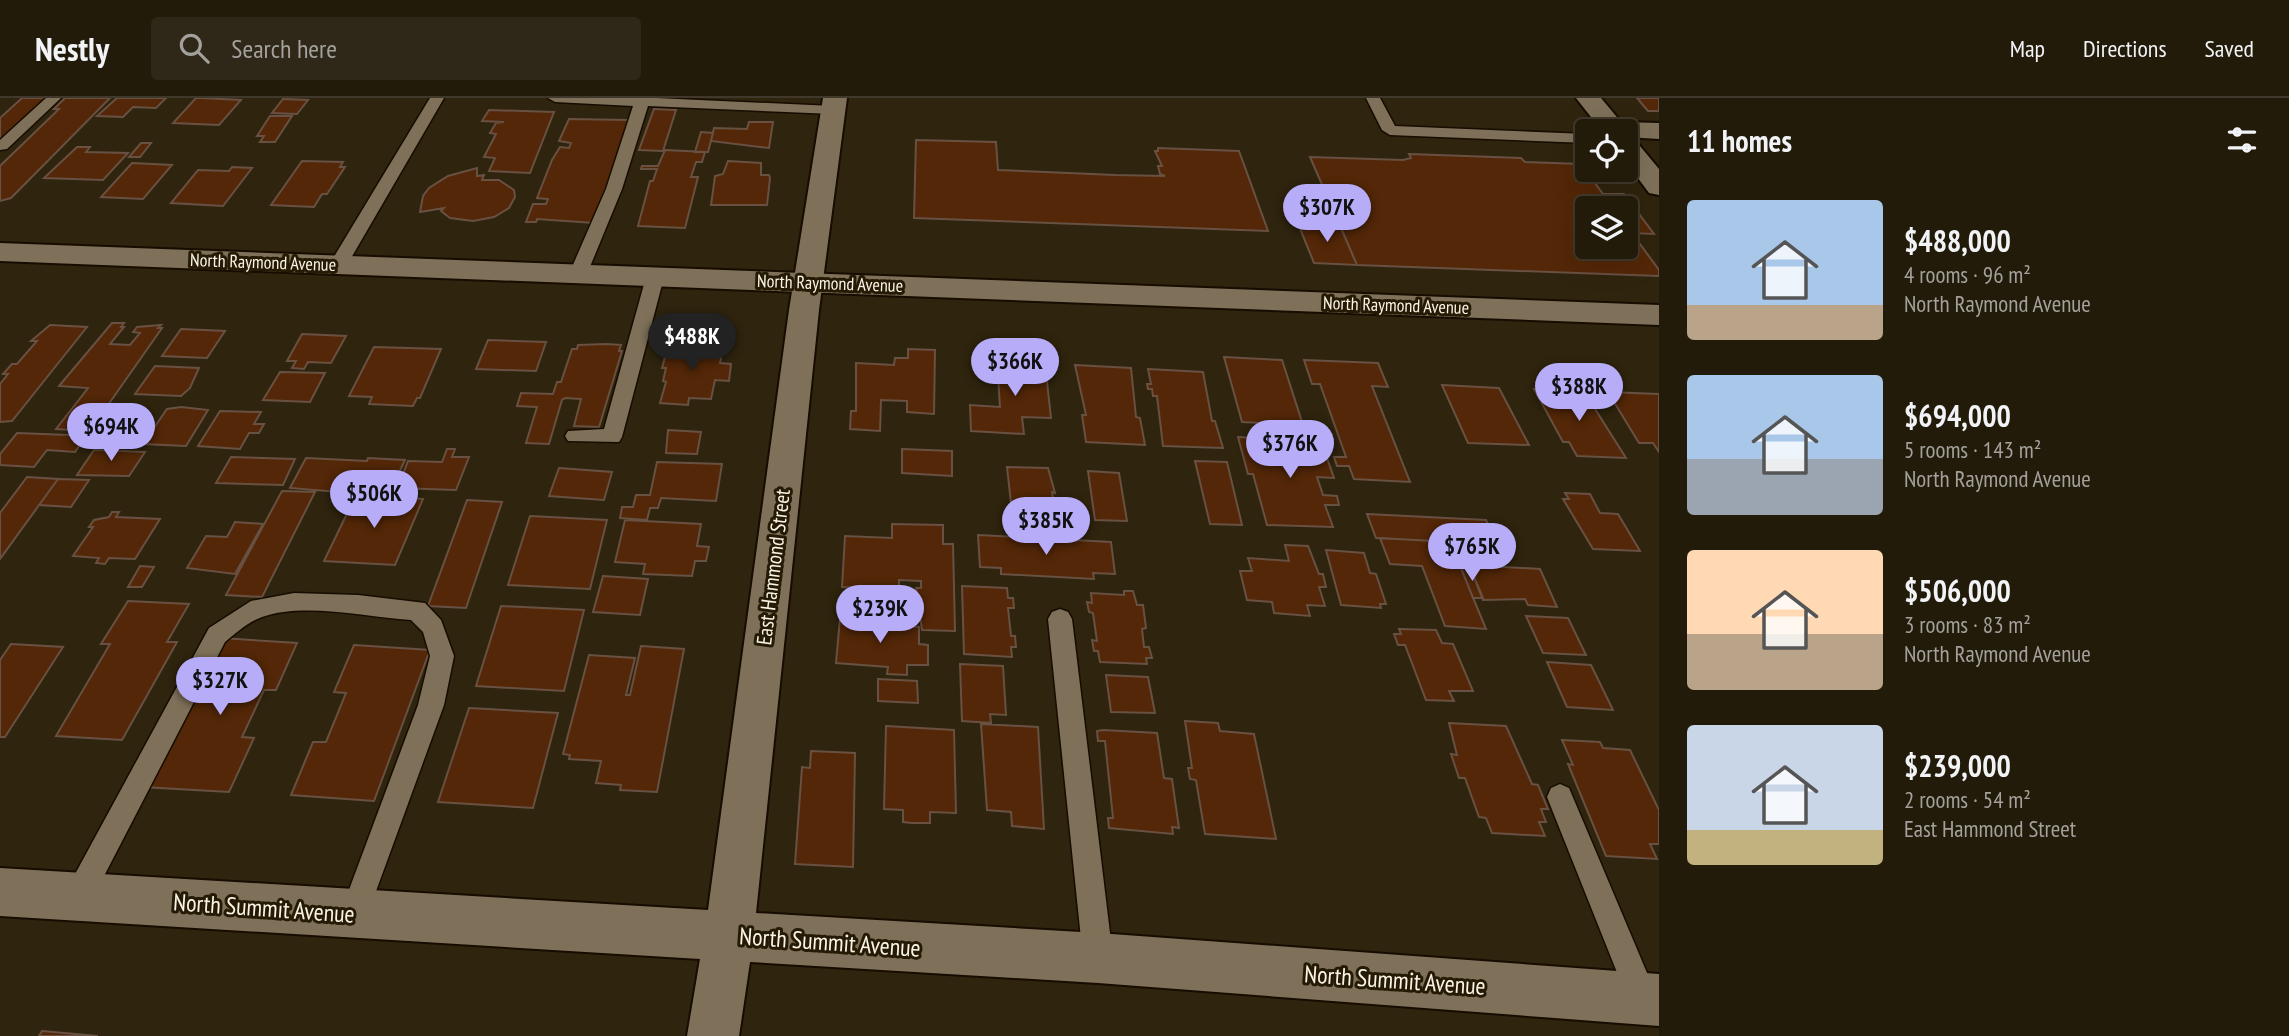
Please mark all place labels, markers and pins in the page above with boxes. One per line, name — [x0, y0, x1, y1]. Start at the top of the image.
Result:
pin: $307K — [1278, 184, 1376, 244]
pin: $488K — [643, 314, 741, 373]
pin: $366K — [966, 338, 1064, 398]
pin: $388K — [1530, 364, 1628, 423]
pin: $694K — [62, 404, 160, 463]
pin: $376K — [1241, 420, 1339, 480]
pin: $506K — [325, 470, 423, 530]
pin: $385K — [997, 498, 1095, 557]
pin: $765K — [1423, 524, 1521, 583]
pin: $239K — [831, 586, 929, 645]
pin: $327K — [171, 658, 269, 717]

